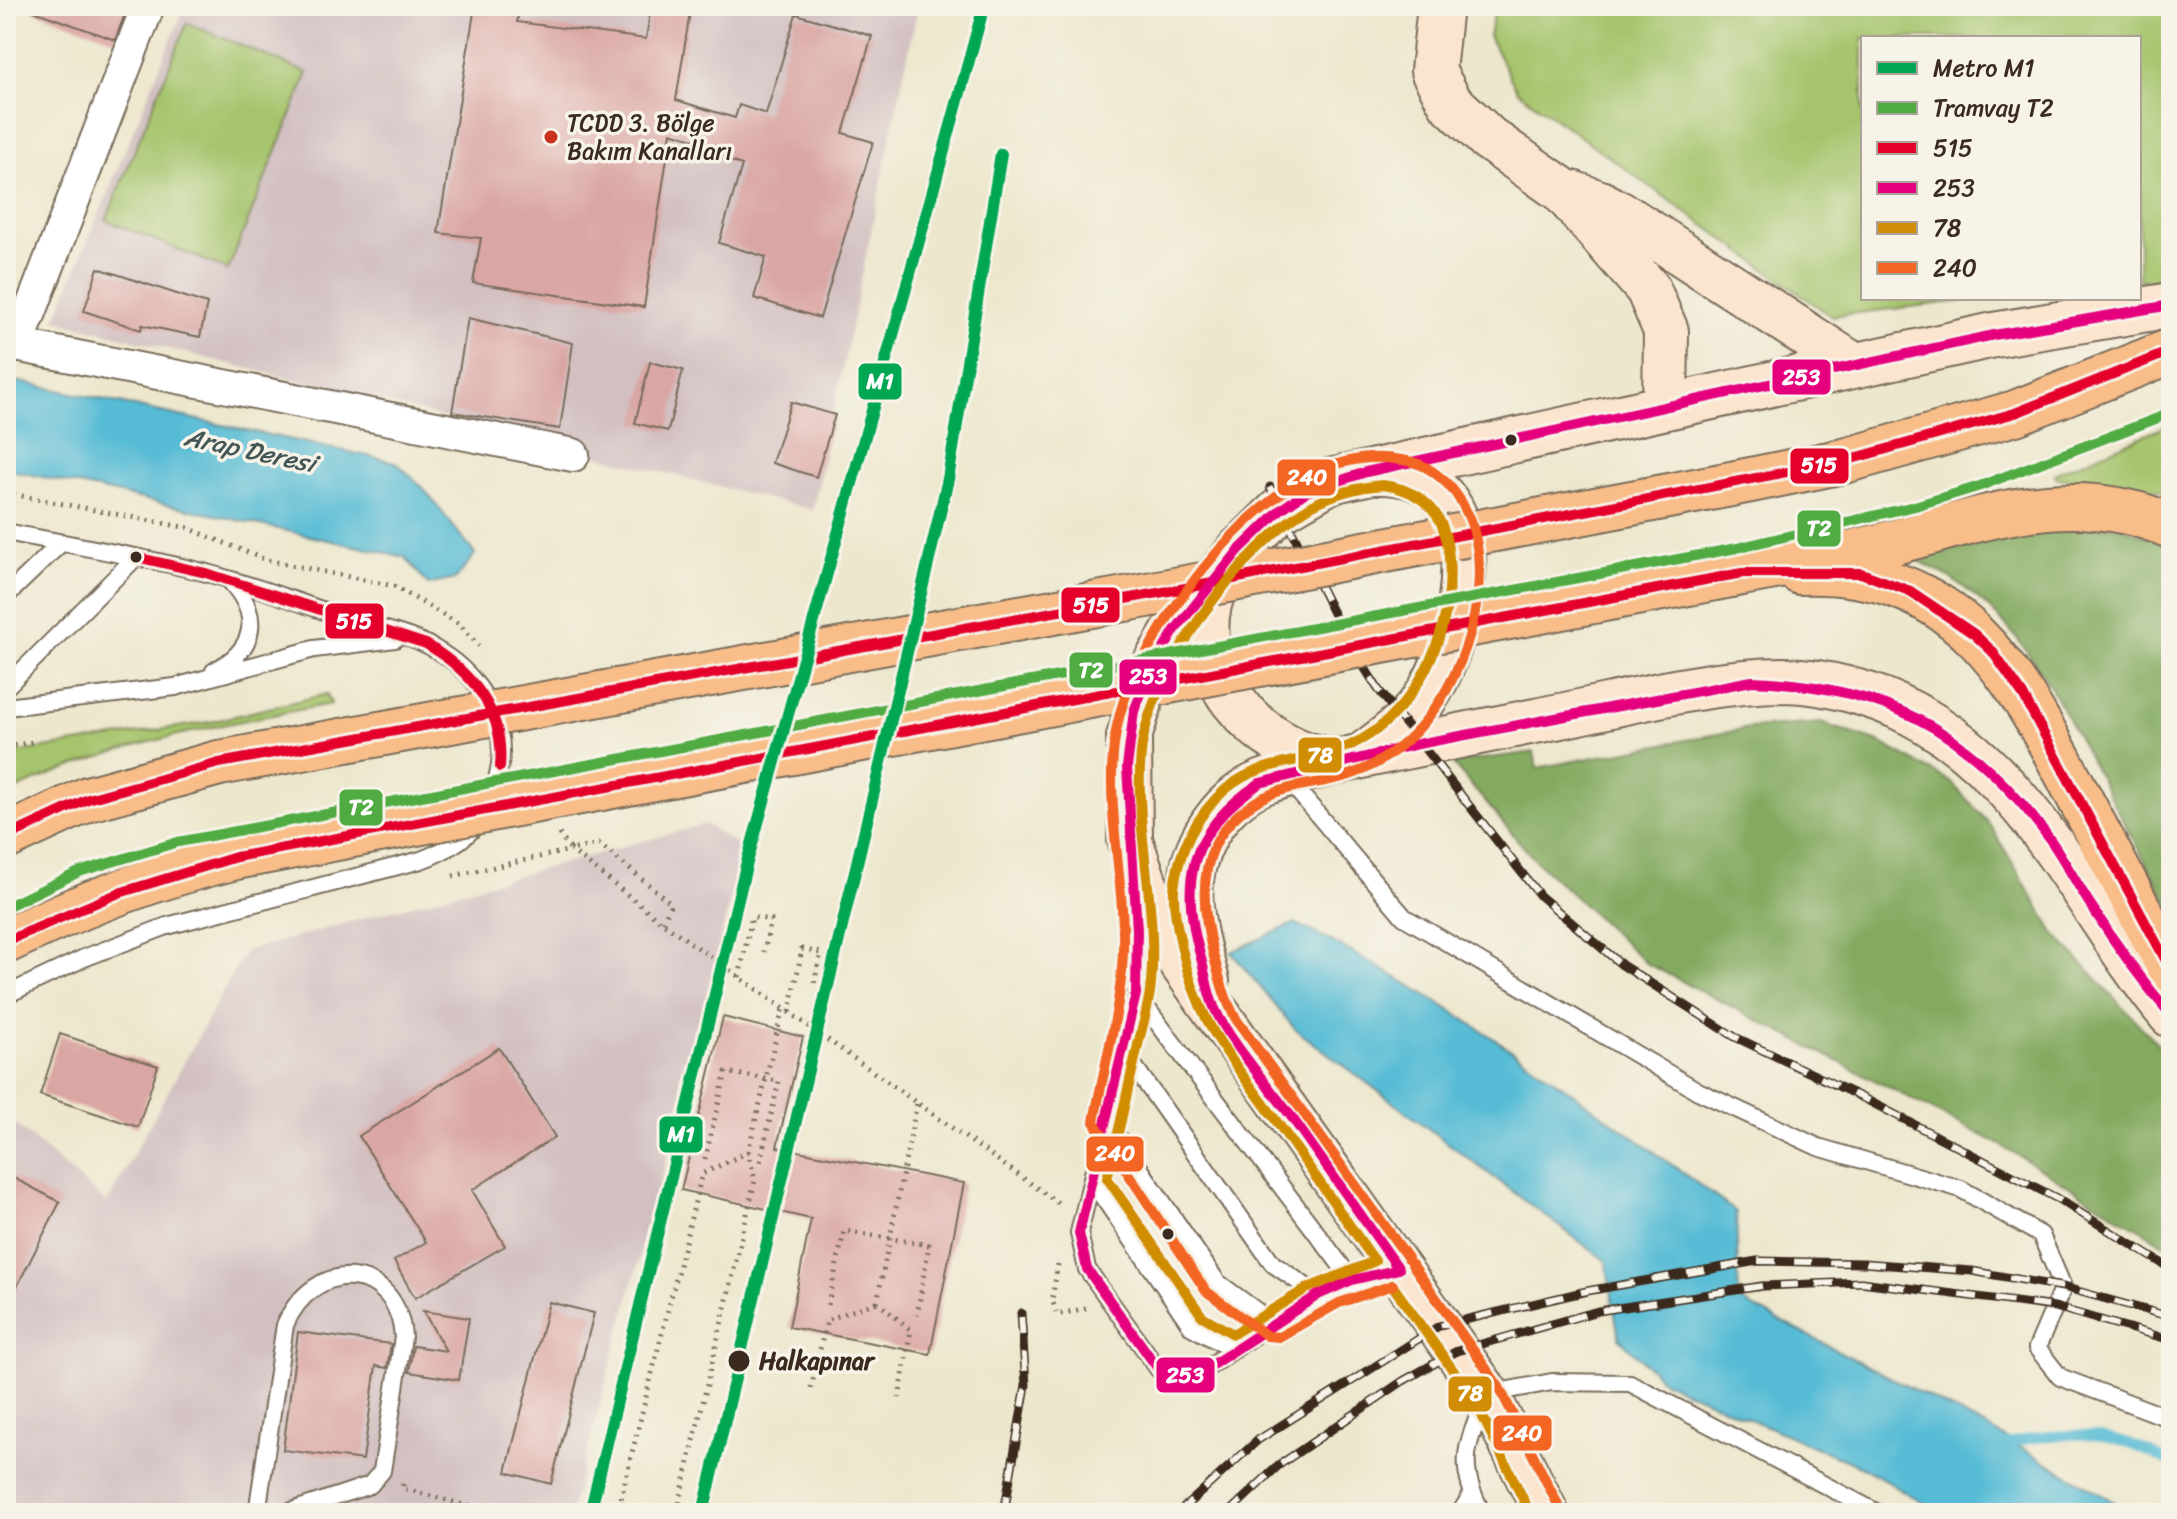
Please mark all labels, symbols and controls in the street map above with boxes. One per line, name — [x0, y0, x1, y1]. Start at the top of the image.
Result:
legend — [1861, 36, 2141, 300]
text: Metro M1 — [1933, 47, 2035, 89]
text: Tramvay T2 — [1933, 87, 2054, 129]
place label: TCDD 3. Bölge Bakım Kanalları — [567, 102, 732, 172]
text: 515 — [1933, 127, 1973, 169]
marker: TCDD 3. Bölge Bakım Kanalları — [542, 128, 560, 146]
text: 253 — [1933, 167, 1975, 209]
text: 78 — [1933, 207, 1961, 249]
text: 240 — [1933, 247, 1977, 289]
line badge: 253 — [1771, 358, 1832, 396]
text: 253 — [1781, 358, 1820, 397]
line badge: M1 — [857, 362, 903, 401]
text: M1 — [865, 362, 894, 401]
water label: Arap Deresi — [179, 414, 324, 487]
unlabelled marker — [1503, 432, 1519, 448]
text: 515 — [1801, 446, 1838, 485]
line badge: 515 — [1789, 447, 1850, 485]
line badge: 240 — [1276, 458, 1337, 497]
text: 240 — [1286, 458, 1327, 497]
line badge: T2 — [1796, 509, 1842, 548]
text: T2 — [1807, 509, 1832, 548]
unlabelled marker — [128, 549, 144, 565]
line badge: 515 — [1060, 586, 1121, 624]
text: 515 — [1073, 586, 1110, 625]
line badge: 515 — [324, 602, 385, 640]
text: 515 — [336, 602, 373, 641]
line badge: T2 — [1068, 651, 1114, 689]
text: T2 — [1079, 651, 1104, 690]
text: 253 — [1128, 657, 1167, 696]
line badge: 253 — [1118, 658, 1178, 696]
line badge: 78 — [1297, 736, 1343, 774]
text: 78 — [1307, 736, 1334, 775]
line badge: T2 — [338, 788, 384, 827]
text: T2 — [349, 788, 374, 827]
line badge: M1 — [658, 1115, 704, 1154]
text: M1 — [666, 1115, 695, 1154]
text: 240 — [1094, 1134, 1135, 1173]
line badge: 240 — [1085, 1135, 1145, 1173]
unlabelled marker — [1160, 1226, 1176, 1242]
place label: Halkapınar — [759, 1340, 876, 1382]
marker: Halkapınar — [726, 1348, 752, 1374]
line badge: 253 — [1155, 1356, 1216, 1394]
text: 253 — [1165, 1356, 1204, 1395]
text: 78 — [1457, 1374, 1484, 1413]
line badge: 78 — [1447, 1375, 1493, 1413]
line badge: 240 — [1492, 1414, 1553, 1452]
text: 240 — [1501, 1414, 1542, 1453]

